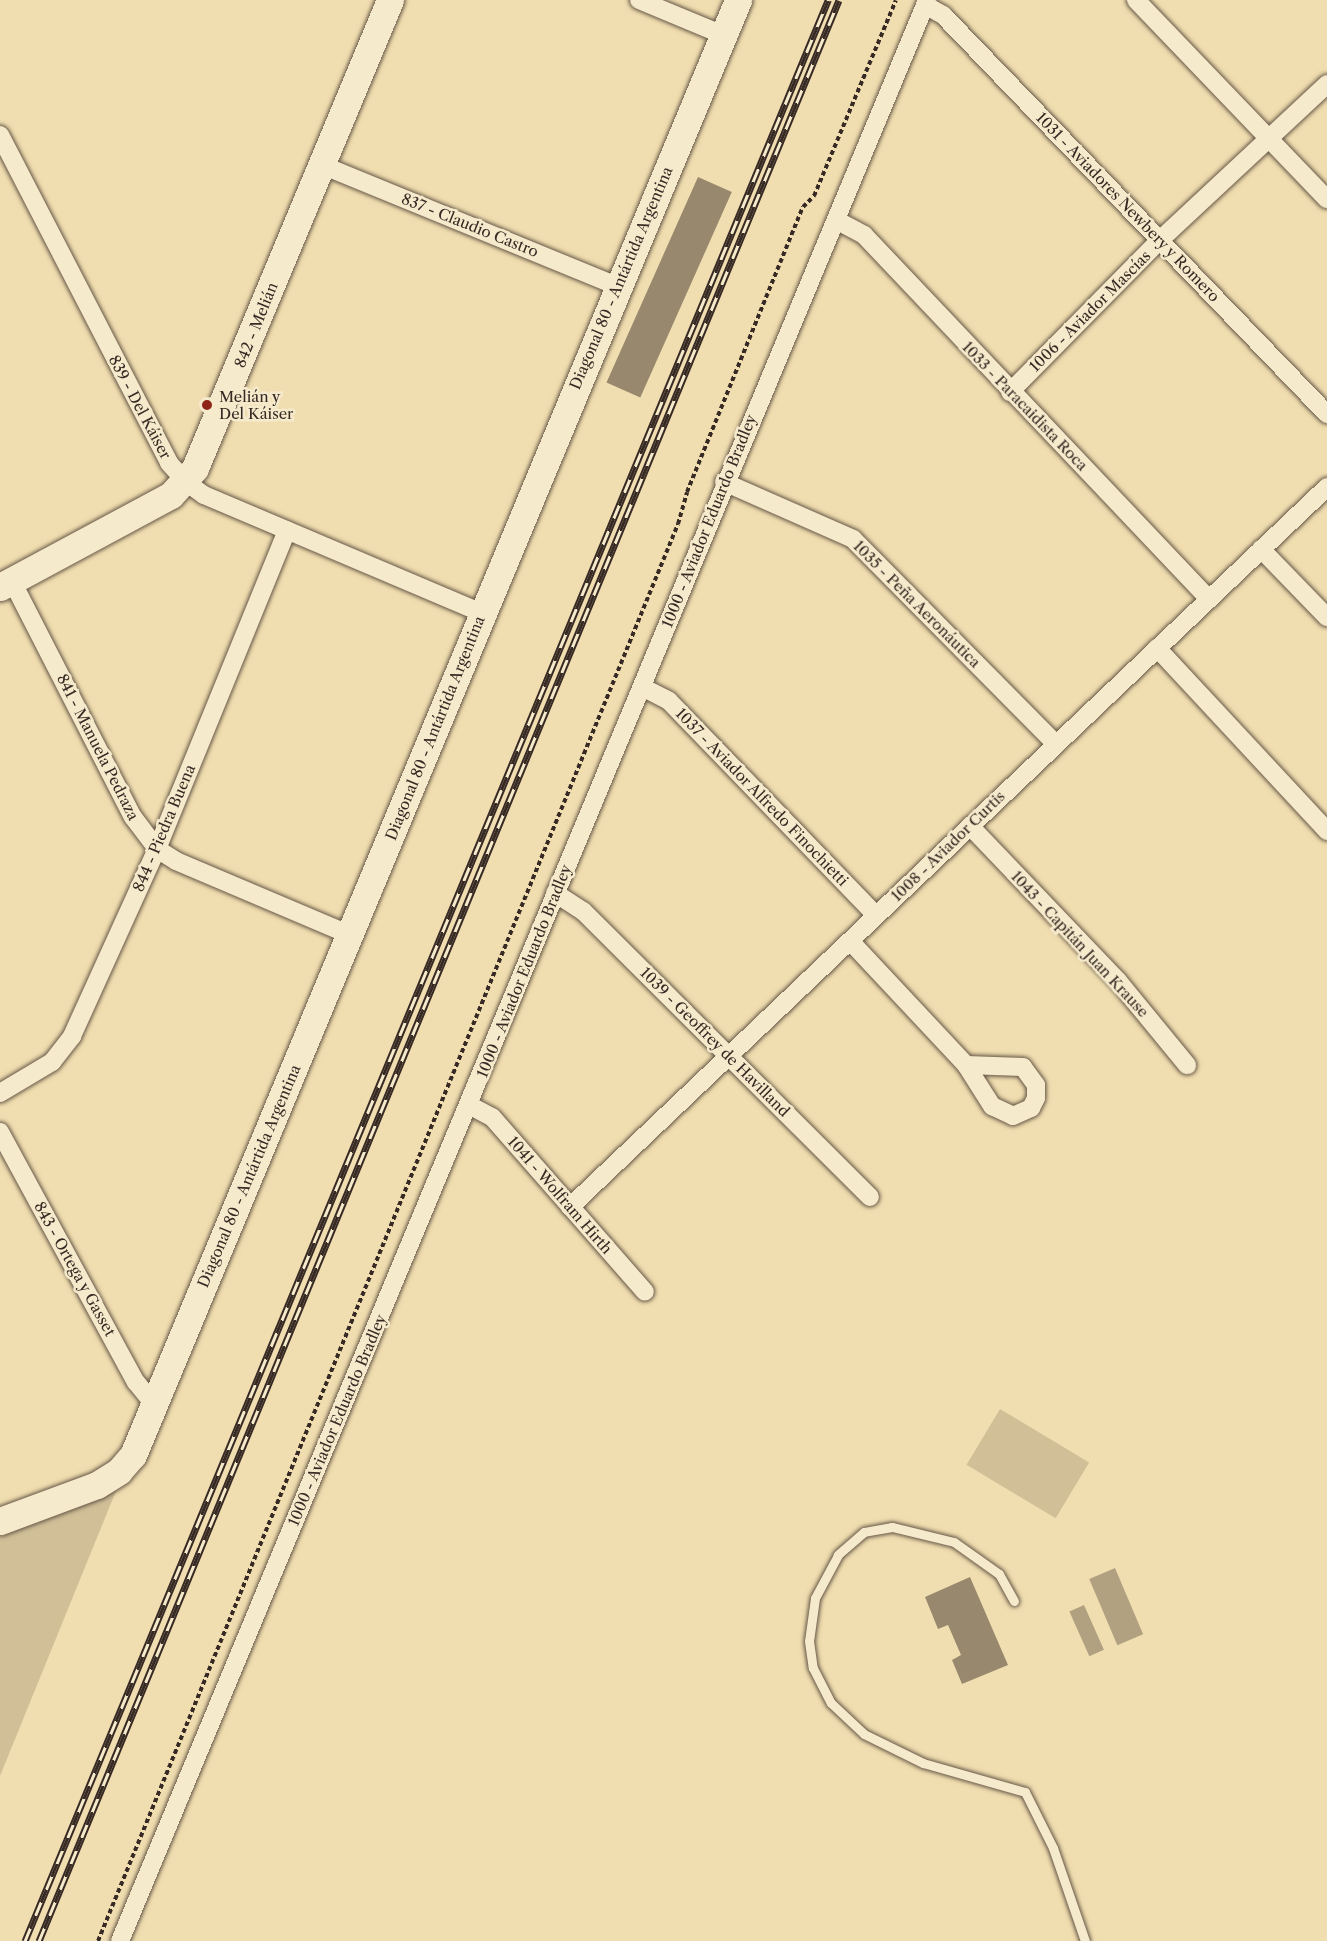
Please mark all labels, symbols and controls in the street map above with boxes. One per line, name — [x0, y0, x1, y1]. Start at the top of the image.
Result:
street label: 1031 - Aviadores Newbery y Romero — [1032, 108, 1224, 306]
street label: Diagonal 80 - Antártida Argentina — [565, 163, 677, 393]
street label: 837 - Claudio Castro — [399, 189, 541, 261]
street label: 1006 - Aviador Mascías — [1025, 246, 1155, 376]
street label: 842 - Melián — [231, 280, 281, 370]
street label: 1033 - Paracaidista Roca — [959, 338, 1091, 474]
street label: 839 - Del Káiser — [105, 352, 175, 462]
place label: Melián y Del Káiser — [219, 387, 293, 422]
marker: Melián y Del Káiser — [200, 398, 214, 412]
street label: 1000 - Aviador Eduardo Bradley — [658, 412, 760, 630]
street label: 1035 - Peña Aeronáutica — [850, 537, 984, 671]
street label: Diagonal 80 - Antártida Argentina — [381, 613, 489, 843]
street label: 841 - Manuela Pedraza — [53, 671, 143, 823]
street label: 1037 - Aviador Alfredo Finochietti — [672, 704, 852, 890]
street label: 844 - Piedra Buena — [129, 762, 199, 894]
street label: 1008 - Aviador Curtis — [887, 787, 1009, 905]
street label: 1000 - Aviador Eduardo Bradley — [473, 862, 575, 1080]
street label: 1043 - Capitán Juan Krause — [1008, 867, 1152, 1021]
street label: 1039 - Geoffrey de Havilland — [637, 964, 793, 1120]
street label: Diagonal 80 - Antártida Argentina — [193, 1061, 305, 1291]
street label: 1041 - Wolfram Hirth — [504, 1132, 616, 1258]
street label: 843 - Ortega y Gasset — [30, 1198, 120, 1340]
street label: 1000 - Aviador Eduardo Bradley — [284, 1311, 390, 1529]

